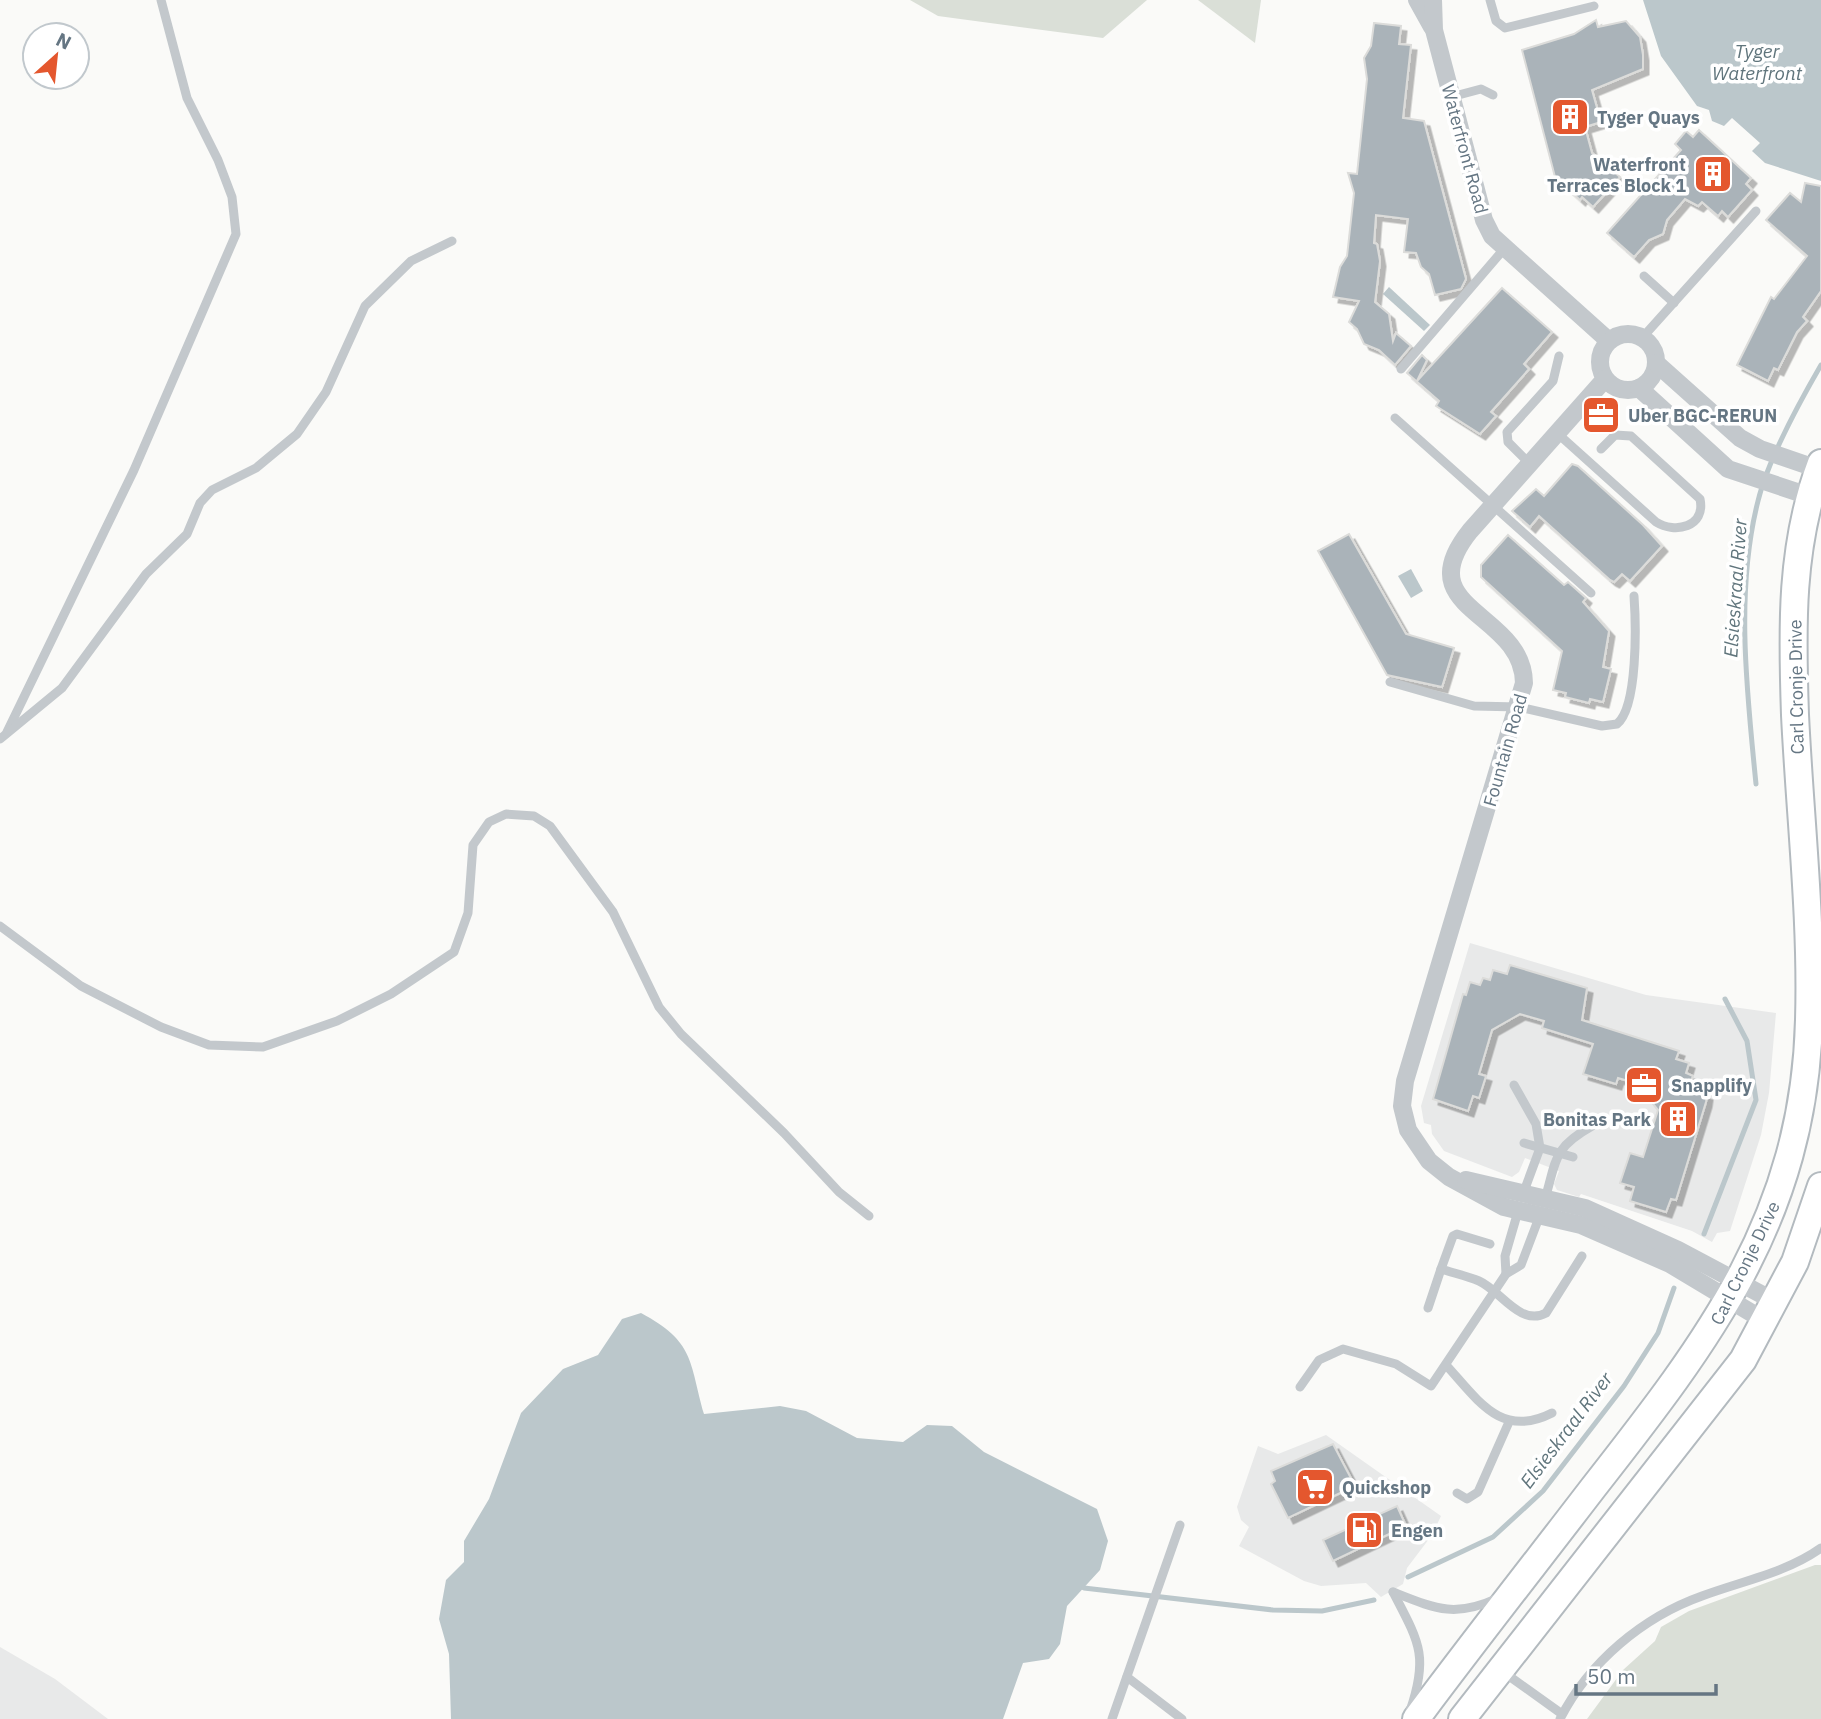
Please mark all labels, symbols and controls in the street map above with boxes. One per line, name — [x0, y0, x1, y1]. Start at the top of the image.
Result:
north arrow — [21, 21, 91, 91]
text: N — [52, 27, 75, 55]
water label: Tyger Waterfront — [1712, 39, 1803, 85]
street label: Waterfront Road — [1437, 82, 1493, 216]
building icon: Tyger Quays — [1549, 96, 1591, 138]
place label: Tyger Quays — [1597, 106, 1700, 129]
place label: Waterfront Terraces Block 1 — [1547, 153, 1686, 197]
building icon: Waterfront Terraces Block 1 — [1692, 153, 1734, 195]
office icon: Uber BGC-RERUN — [1580, 394, 1622, 436]
place label: Uber BGC-RERUN — [1628, 404, 1777, 427]
water label: Elsieskraal River — [1718, 517, 1752, 658]
street label: Carl Cronje Drive — [1783, 619, 1809, 755]
street label: Fountain Road — [1478, 691, 1532, 809]
office icon: Snapplify — [1623, 1064, 1665, 1106]
place label: Snapplify — [1671, 1074, 1752, 1097]
building icon: Bonitas Park — [1657, 1098, 1699, 1140]
place label: Bonitas Park — [1543, 1108, 1652, 1131]
street label: Carl Cronje Drive — [1705, 1197, 1785, 1329]
water label: Elsieskraal River — [1515, 1366, 1618, 1493]
supermarket icon: Quickshop — [1294, 1466, 1336, 1508]
place label: Quickshop — [1342, 1476, 1431, 1499]
fuel station icon: Engen — [1343, 1509, 1385, 1551]
place label: Engen — [1391, 1519, 1443, 1542]
scale bar — [1576, 1652, 1716, 1696]
text: 50 m — [1587, 1662, 1636, 1690]

